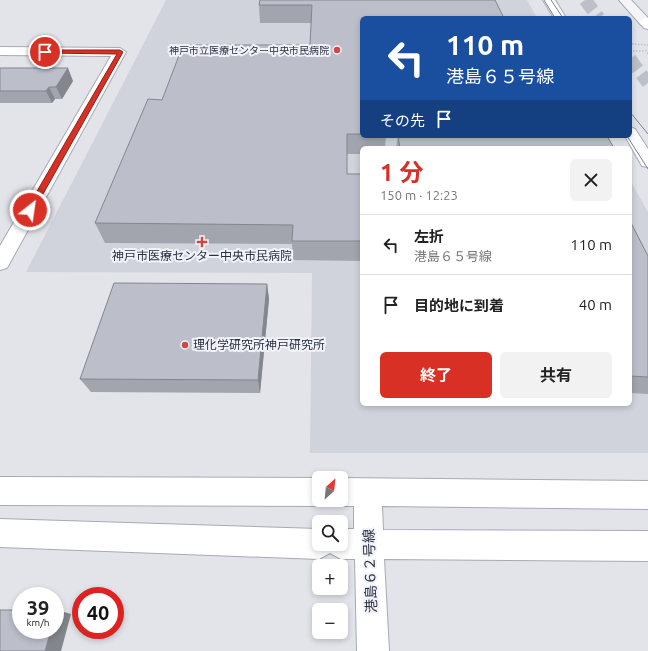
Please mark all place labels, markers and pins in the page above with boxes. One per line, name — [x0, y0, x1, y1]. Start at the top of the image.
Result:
pin — [28, 35, 62, 69]
place label: 神戸市立医療センター中央市民病院 — [169, 45, 329, 56]
marker: 神戸市立医療センター中央市民病院 — [332, 45, 342, 55]
marker: 神戸市医療センター中央市民病院 — [196, 236, 208, 248]
place label: 神戸市医療センター中央市民病院 — [112, 249, 292, 262]
place label: 理化学研究所神戸研究所 — [193, 338, 325, 351]
marker: 理化学研究所神戸研究所 — [180, 340, 190, 350]

